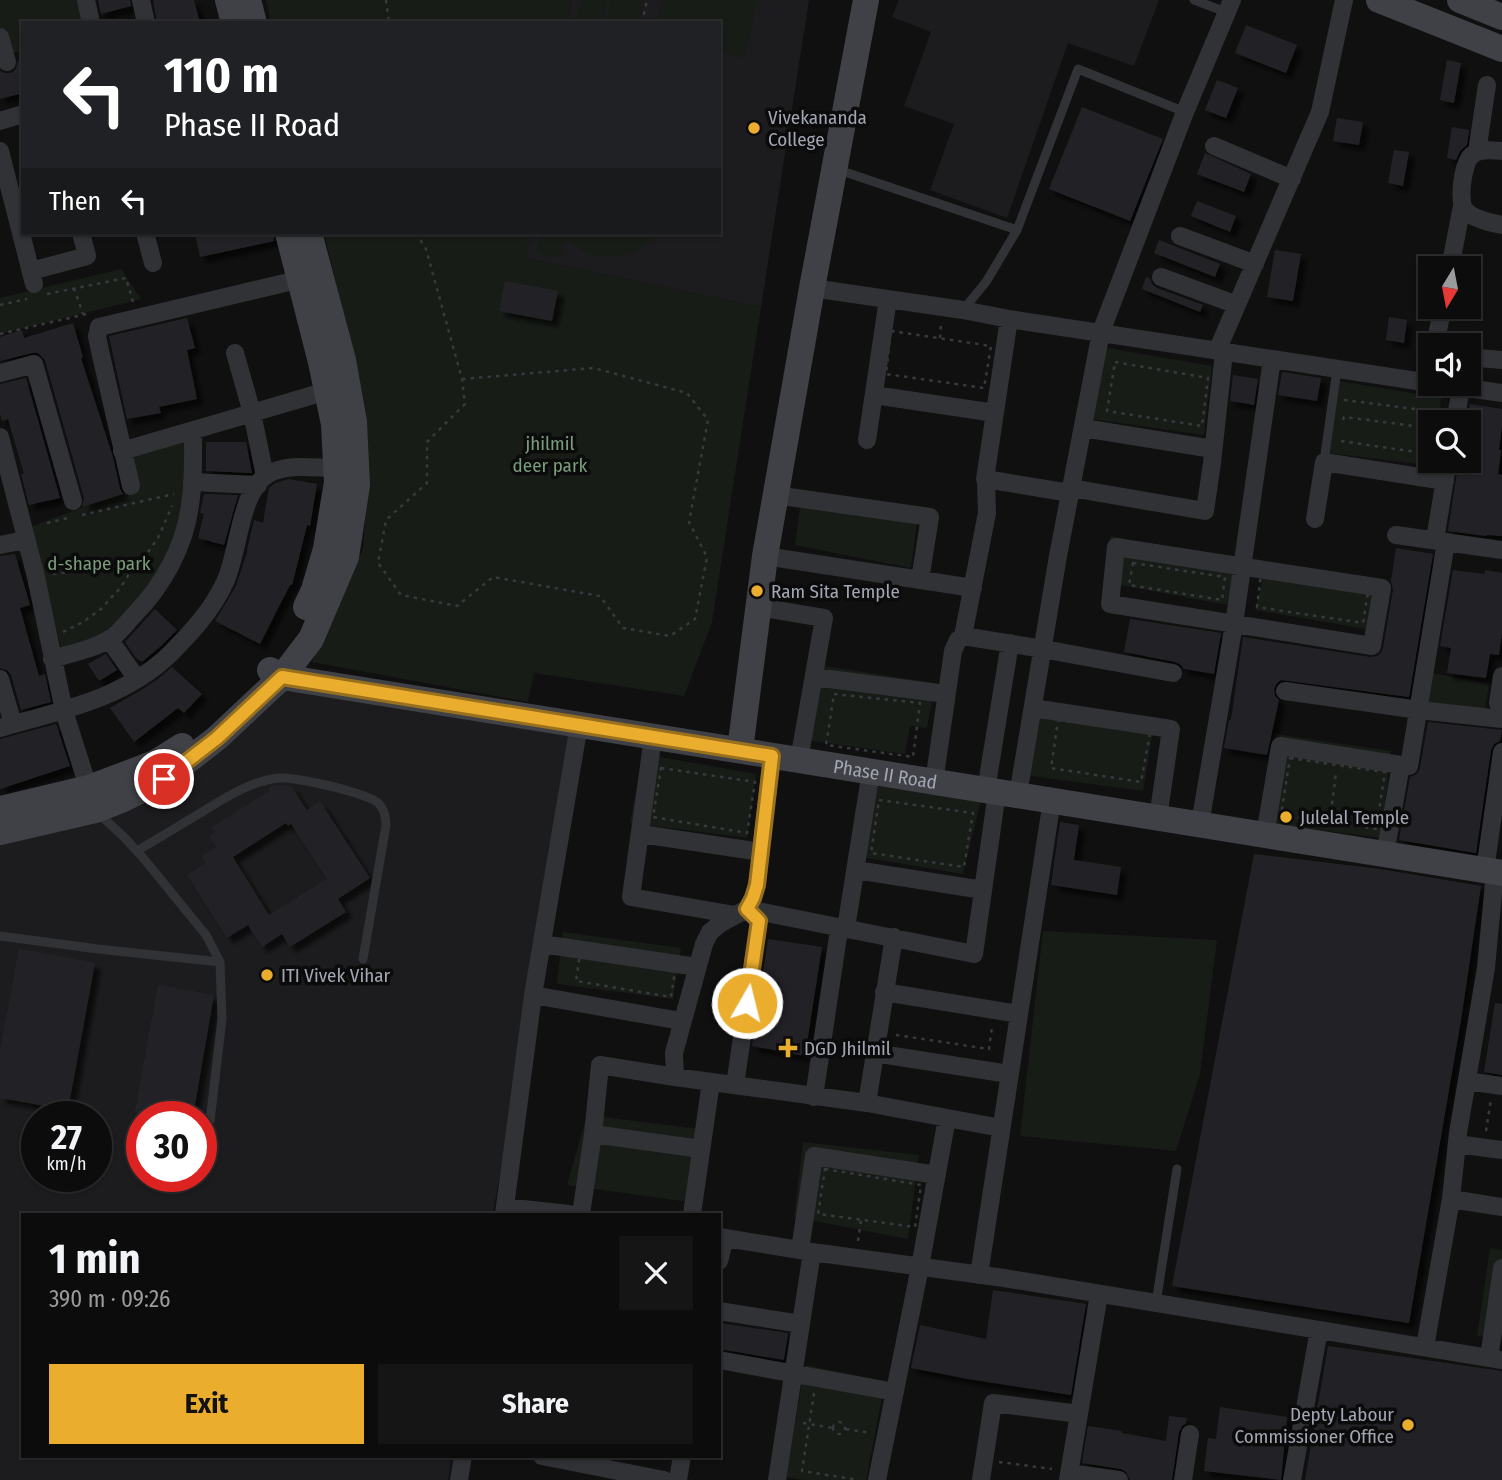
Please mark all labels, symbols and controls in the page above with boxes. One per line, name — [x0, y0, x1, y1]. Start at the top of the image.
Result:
text: 110 m — [164, 46, 279, 105]
icon: left — [49, 49, 140, 140]
text: Phase II Road — [164, 106, 340, 144]
place label: Vivekananda College — [768, 106, 867, 151]
marker: Vivekananda College — [746, 120, 762, 136]
icon: left — [115, 182, 153, 220]
text: Then — [49, 186, 101, 217]
north arrow — [1418, 256, 1480, 318]
map controls — [1418, 256, 1481, 473]
button: sound — [1418, 333, 1481, 396]
button: search — [1418, 410, 1481, 473]
park label: jhilmil deer park — [513, 432, 588, 477]
park label: d-shape park — [47, 552, 151, 575]
place label: Ram Sita Temple — [771, 580, 900, 603]
marker: Ram Sita Temple — [749, 583, 765, 599]
pin — [134, 749, 194, 809]
street label: Phase II Road — [832, 754, 939, 794]
icon: arrive — [145, 760, 183, 798]
place label: Julelal Temple — [1300, 806, 1409, 829]
marker: Julelal Temple — [1278, 809, 1294, 825]
place label: ITI Vivek Vihar — [281, 964, 391, 987]
position arrow — [710, 966, 784, 1040]
marker: ITI Vivek Vihar — [259, 967, 275, 983]
place label: DGD Jhilmil — [804, 1037, 891, 1060]
marker: DGD Jhilmil — [778, 1038, 798, 1058]
speed limit sign: 30 — [126, 1101, 217, 1192]
text: 27 — [51, 1116, 82, 1158]
text: km/h — [46, 1153, 87, 1175]
text: 1 min — [49, 1234, 140, 1284]
button: close — [619, 1236, 693, 1310]
text: 390 m · 09:26 — [49, 1285, 170, 1313]
button: Exit — [49, 1364, 364, 1444]
button: Share — [378, 1364, 693, 1444]
place label: Depty Labour Commissioner Office — [1235, 1403, 1394, 1448]
marker: Depty Labour Commissioner Office — [1400, 1417, 1416, 1433]

